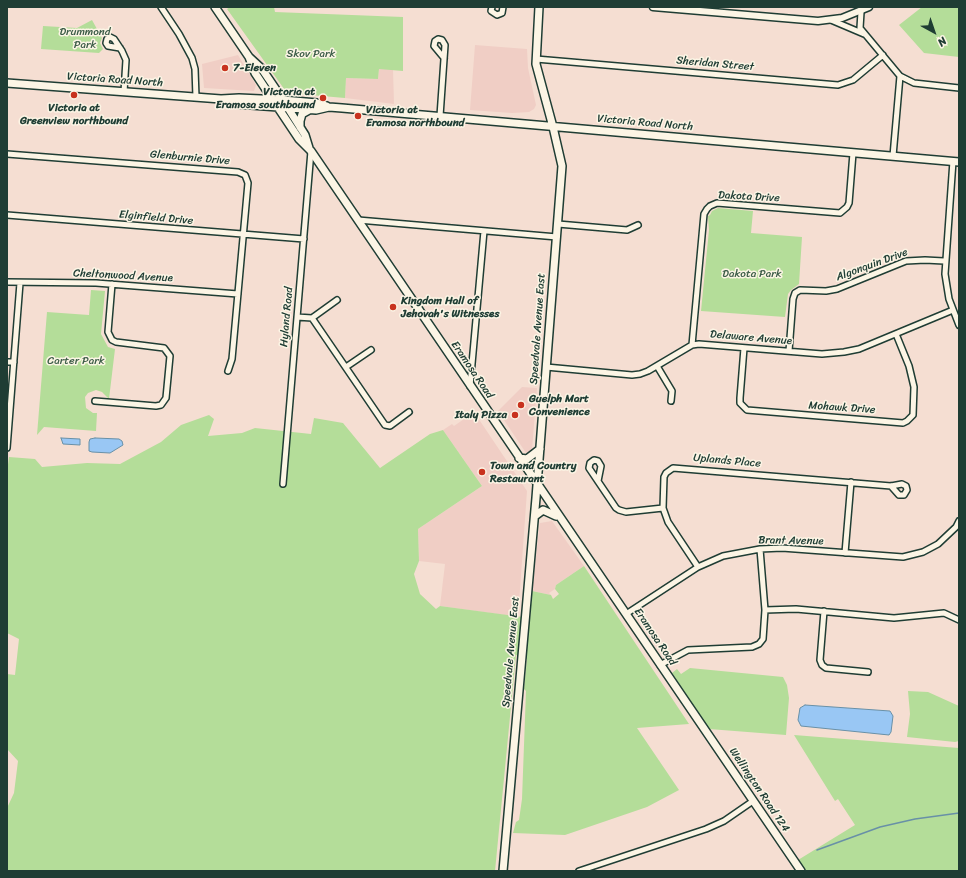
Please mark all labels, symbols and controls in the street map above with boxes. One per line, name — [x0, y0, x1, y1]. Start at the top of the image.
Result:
north arrow — [914, 12, 954, 52]
park label: Drummond Park — [59, 25, 111, 51]
text: N — [933, 32, 951, 51]
park label: Skov Park — [287, 47, 335, 61]
street label: Sheridan Street — [676, 54, 754, 74]
place label: 7-Eleven — [233, 61, 276, 75]
marker: 7-Eleven — [220, 63, 230, 73]
street label: Victoria Road North — [67, 70, 163, 90]
place label: Victoria at Eramosa southbound — [216, 85, 315, 111]
marker: Victoria at Greenview northbound — [69, 90, 79, 100]
marker: Victoria at Eramosa southbound — [318, 93, 328, 103]
place label: Victoria at Greenview northbound — [20, 101, 128, 127]
place label: Victoria at Eramosa northbound — [366, 103, 464, 129]
marker: Victoria at Eramosa northbound — [353, 111, 363, 121]
street label: Victoria Road North — [597, 112, 693, 134]
street label: Glenburnie Drive — [149, 148, 231, 168]
street label: Dakota Drive — [718, 189, 780, 205]
street label: Elginfield Drive — [118, 208, 194, 228]
street label: Algonquin Drive — [834, 246, 910, 284]
street label: Cheltonwood Avenue — [73, 267, 173, 285]
park label: Dakota Park — [722, 267, 782, 281]
street label: Speedvale Avenue East — [528, 273, 548, 385]
street label: Hyland Road — [278, 286, 296, 348]
place label: Kingdom Hall of Jehovah's Witnesses — [401, 294, 499, 320]
marker: Kingdom Hall of Jehovah's Witnesses — [388, 302, 398, 312]
street label: Delaware Avenue — [710, 328, 792, 348]
street label: Eramosa Road — [448, 339, 496, 401]
park label: Carter Park — [47, 354, 105, 368]
place label: Guelph Mart Convenience — [529, 392, 590, 418]
street label: Mohawk Drive — [808, 399, 876, 417]
marker: Guelph Mart Convenience — [516, 400, 526, 410]
place label: Italy Pizza — [455, 408, 507, 422]
marker: Italy Pizza — [510, 410, 520, 420]
street label: Uplands Place — [693, 451, 761, 471]
place label: Town and Country Restaurant — [490, 459, 577, 485]
marker: Town and Country Restaurant — [477, 467, 487, 477]
street label: Brant Avenue — [758, 534, 824, 548]
street label: Speedvale Avenue East — [500, 596, 522, 708]
street label: Eramosa Road — [631, 606, 679, 668]
street label: Wellington Road 124 — [726, 746, 792, 834]

